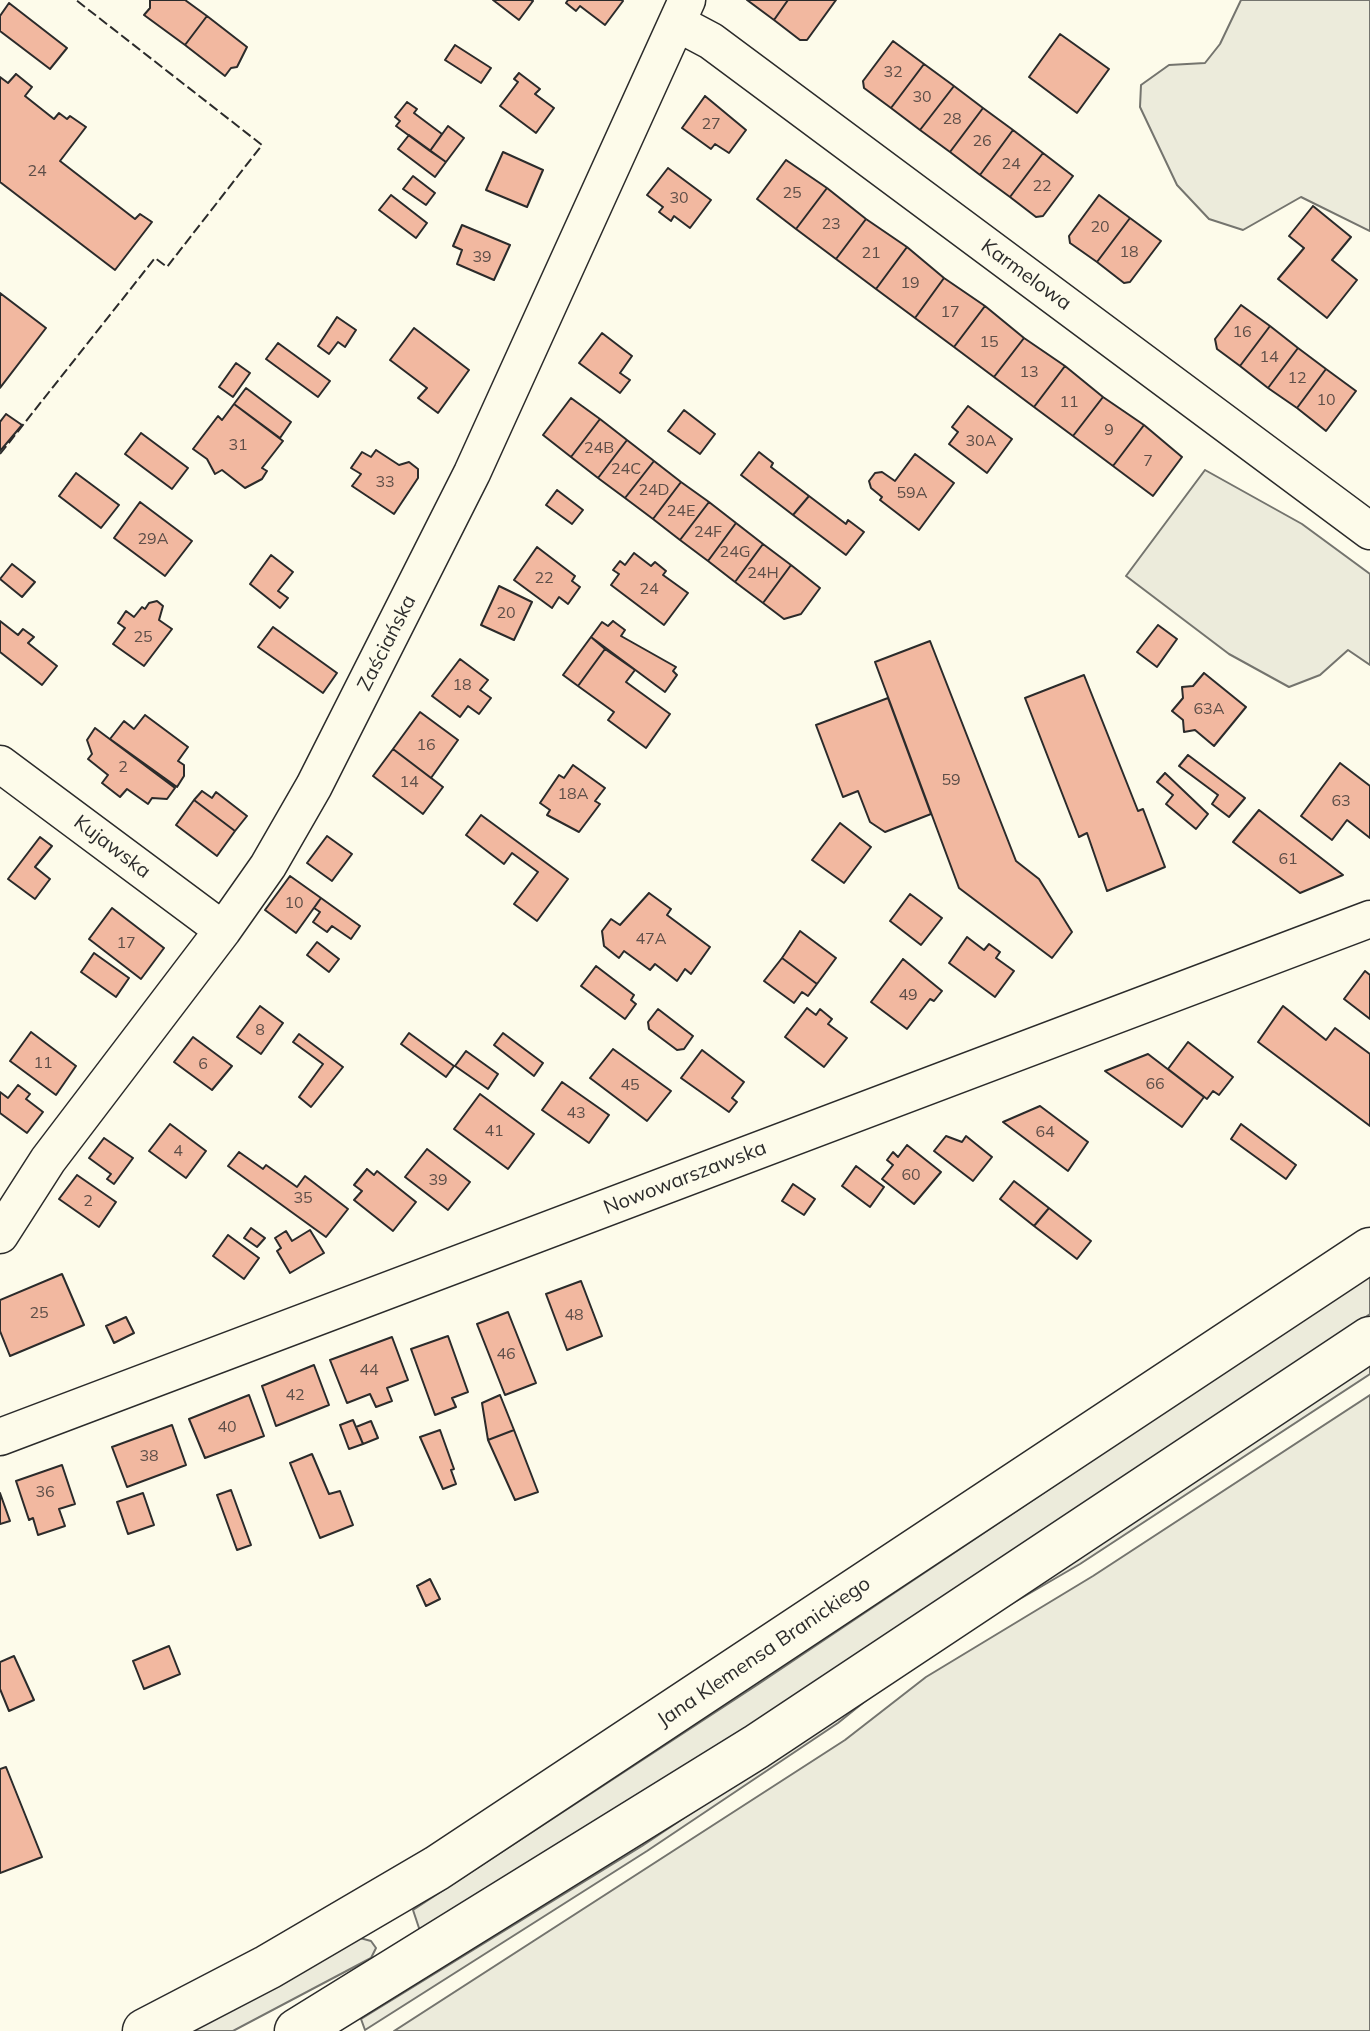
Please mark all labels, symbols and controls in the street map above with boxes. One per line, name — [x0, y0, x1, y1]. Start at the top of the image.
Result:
house number: 32 — [883, 62, 903, 82]
house number: 30 — [912, 87, 932, 107]
house number: 28 — [942, 109, 962, 129]
house number: 27 — [701, 114, 721, 134]
house number: 26 — [972, 131, 992, 151]
house number: 24 — [1001, 154, 1021, 174]
house number: 24 — [27, 161, 47, 181]
house number: 22 — [1032, 176, 1052, 196]
house number: 25 — [782, 183, 802, 203]
house number: 30 — [669, 188, 689, 208]
house number: 23 — [821, 214, 841, 234]
house number: 20 — [1090, 217, 1110, 237]
street label: Karmelowa — [976, 234, 1076, 316]
house number: 18 — [1119, 242, 1139, 262]
house number: 21 — [861, 243, 881, 263]
house number: 39 — [472, 247, 492, 267]
house number: 19 — [900, 273, 920, 293]
house number: 17 — [940, 302, 960, 322]
house number: 16 — [1232, 322, 1252, 342]
house number: 15 — [979, 332, 999, 352]
house number: 14 — [1259, 347, 1279, 367]
house number: 13 — [1019, 362, 1039, 382]
house number: 12 — [1287, 368, 1307, 388]
house number: 10 — [1316, 390, 1336, 410]
house number: 11 — [1059, 392, 1079, 412]
house number: 9 — [1104, 420, 1114, 440]
house number: 30A — [966, 431, 996, 451]
house number: 31 — [228, 435, 248, 455]
house number: 24B — [584, 438, 614, 458]
house number: 7 — [1143, 451, 1153, 471]
house number: 24C — [611, 459, 641, 479]
house number: 33 — [375, 472, 395, 492]
house number: 24D — [638, 480, 670, 500]
house number: 59A — [897, 483, 927, 503]
house number: 24E — [667, 501, 695, 521]
house number: 24F — [694, 522, 722, 542]
house number: 29A — [138, 529, 168, 549]
house number: 24G — [720, 542, 750, 562]
house number: 24H — [747, 563, 779, 583]
house number: 22 — [534, 568, 554, 588]
house number: 24 — [639, 579, 659, 599]
street label: Zaściańska — [353, 591, 421, 695]
house number: 20 — [496, 603, 516, 623]
house number: 25 — [133, 627, 153, 647]
house number: 18 — [452, 675, 472, 695]
house number: 63A — [1194, 699, 1224, 719]
house number: 16 — [416, 735, 436, 755]
house number: 2 — [118, 757, 128, 777]
house number: 59 — [941, 770, 961, 790]
house number: 14 — [399, 772, 419, 792]
house number: 18A — [558, 784, 588, 804]
house number: 63 — [1331, 791, 1351, 811]
street label: Kujawska — [69, 810, 155, 884]
house number: 61 — [1278, 849, 1298, 869]
house number: 10 — [284, 893, 304, 913]
house number: 47A — [636, 929, 666, 949]
house number: 17 — [116, 933, 136, 953]
house number: 49 — [898, 985, 918, 1005]
house number: 8 — [255, 1020, 265, 1040]
house number: 11 — [33, 1053, 53, 1073]
house number: 6 — [198, 1054, 208, 1074]
house number: 66 — [1145, 1074, 1165, 1094]
house number: 45 — [620, 1075, 640, 1095]
house number: 43 — [566, 1103, 586, 1123]
house number: 41 — [484, 1121, 504, 1141]
house number: 64 — [1035, 1122, 1055, 1142]
street label: Nowowarszawska — [600, 1136, 770, 1220]
house number: 4 — [173, 1141, 183, 1161]
house number: 60 — [901, 1165, 921, 1185]
house number: 39 — [428, 1170, 448, 1190]
house number: 35 — [293, 1188, 313, 1208]
house number: 2 — [83, 1191, 93, 1211]
house number: 25 — [29, 1303, 49, 1323]
house number: 48 — [564, 1305, 584, 1325]
house number: 46 — [496, 1344, 516, 1364]
house number: 44 — [359, 1360, 379, 1380]
house number: 42 — [285, 1385, 305, 1405]
house number: 40 — [217, 1417, 237, 1437]
house number: 38 — [139, 1446, 159, 1466]
house number: 36 — [35, 1482, 55, 1502]
street label: Jana Klemensa Branickiego — [653, 1572, 875, 1732]

